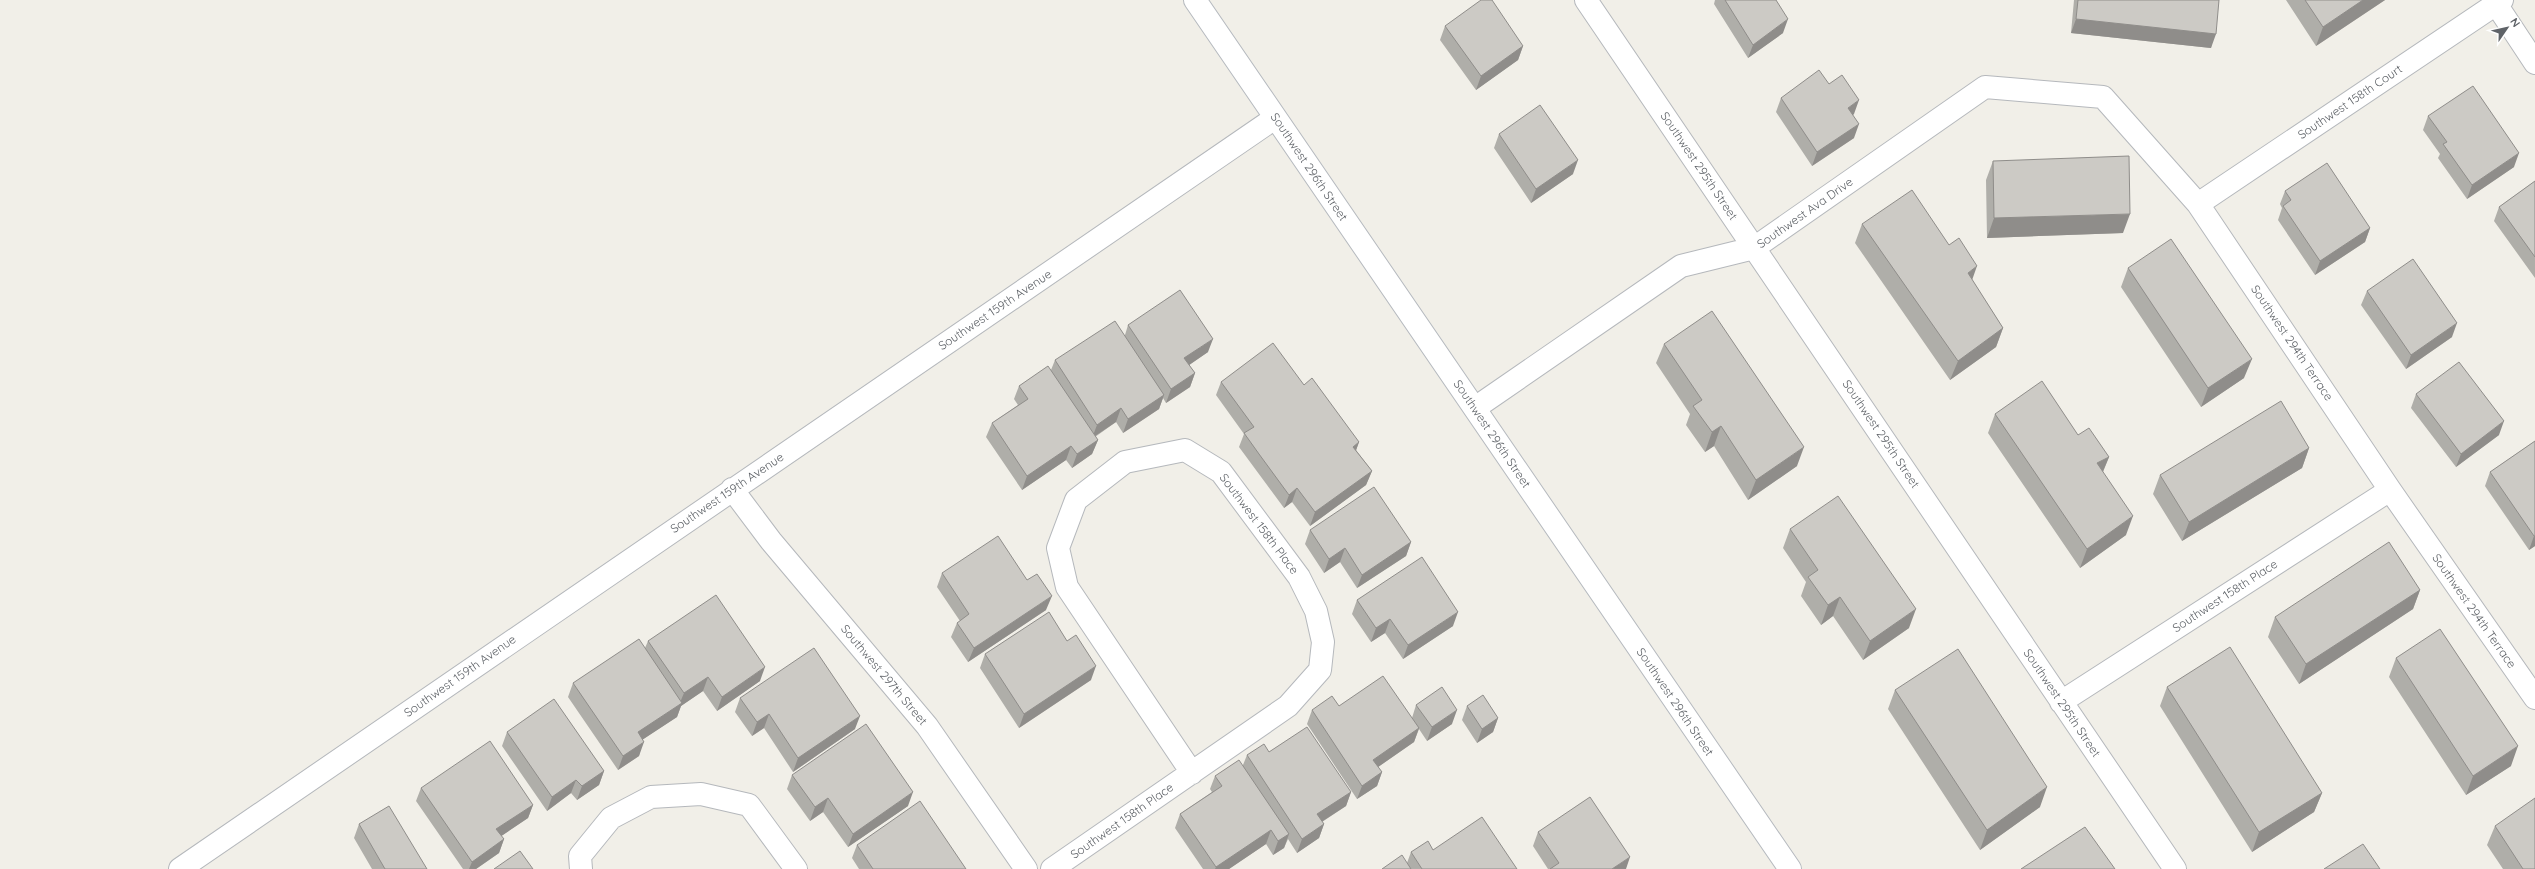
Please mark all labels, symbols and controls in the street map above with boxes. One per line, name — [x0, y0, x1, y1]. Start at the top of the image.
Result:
north arrow — [2487, 8, 2527, 48]
text: N — [2507, 15, 2523, 30]
street label: Southwest 158th Court — [2295, 61, 2405, 142]
street label: Southwest 295th Street — [1658, 109, 1741, 223]
street label: Southwest 296th Street — [1268, 110, 1351, 224]
street label: Southwest Ava Drive — [1754, 174, 1856, 251]
street label: Southwest 159th Avenue — [935, 266, 1054, 353]
street label: Southwest 294th Terrace — [2248, 282, 2337, 404]
street label: Southwest 296th Street — [1451, 377, 1534, 491]
street label: Southwest 295th Street — [1840, 377, 1923, 491]
street label: Southwest 159th Avenue — [667, 449, 786, 536]
street label: Southwest 158th Place — [1217, 470, 1302, 577]
street label: Southwest 294th Terrace — [2429, 551, 2520, 671]
street label: Southwest 158th Place — [2169, 556, 2280, 635]
street label: Southwest 297th Street — [838, 621, 931, 728]
street label: Southwest 159th Avenue — [401, 631, 519, 720]
street label: Southwest 296th Street — [1634, 645, 1717, 759]
street label: Southwest 295th Street — [2021, 646, 2104, 760]
street label: Southwest 158th Place — [1067, 779, 1176, 862]

